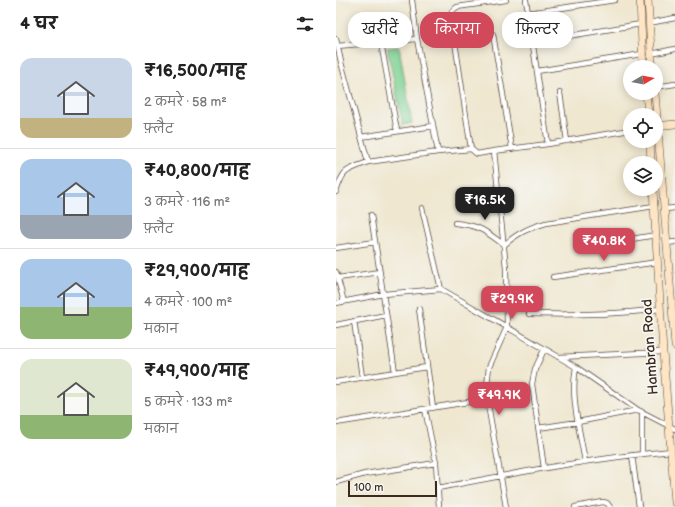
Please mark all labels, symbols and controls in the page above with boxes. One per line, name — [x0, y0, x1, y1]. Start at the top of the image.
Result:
chip: खरीदें — [348, 12, 412, 48]
chip: किराया — [420, 12, 494, 48]
chip: फ़िल्टर — [502, 12, 573, 48]
icon: filters — [294, 13, 316, 35]
text: 4 घर — [20, 14, 57, 34]
north arrow — [623, 60, 663, 100]
map controls — [623, 60, 663, 196]
text: ₹16,500/माह — [144, 61, 246, 81]
icon: home — [52, 74, 100, 122]
text: 2 कमरे · 58 m² — [144, 94, 227, 110]
button: locate — [623, 108, 663, 148]
text: फ़्लैट — [144, 121, 174, 137]
button: layers — [623, 156, 663, 196]
text: ₹40,800/माह — [144, 161, 249, 181]
icon: home — [52, 175, 100, 223]
pin: ₹16.5K — [452, 187, 518, 221]
text: ₹16.5K — [464, 192, 506, 208]
text: 3 कमरे · 116 m² — [144, 194, 230, 210]
text: फ़्लैट — [144, 221, 174, 237]
pin: ₹40.8K — [571, 228, 637, 262]
text: ₹40.8K — [582, 233, 626, 249]
text: ₹29,900/माह — [144, 261, 249, 281]
icon: home — [52, 275, 100, 323]
pin: ₹29.9K — [479, 286, 545, 320]
text: ₹29.9K — [490, 291, 534, 307]
text: 4 कमरे · 100 m² — [144, 294, 232, 310]
street label: Hambran Road — [638, 299, 662, 395]
text: मकान — [144, 321, 178, 337]
text: ₹49,900/माह — [144, 361, 249, 381]
icon: home — [52, 375, 100, 423]
pin: ₹49.9K — [466, 382, 532, 416]
text: ₹49.9K — [477, 387, 521, 403]
text: 5 कमरे · 133 m² — [144, 394, 233, 410]
text: मकान — [144, 421, 178, 437]
scale bar — [348, 479, 437, 498]
text: 100 m — [354, 481, 383, 494]

